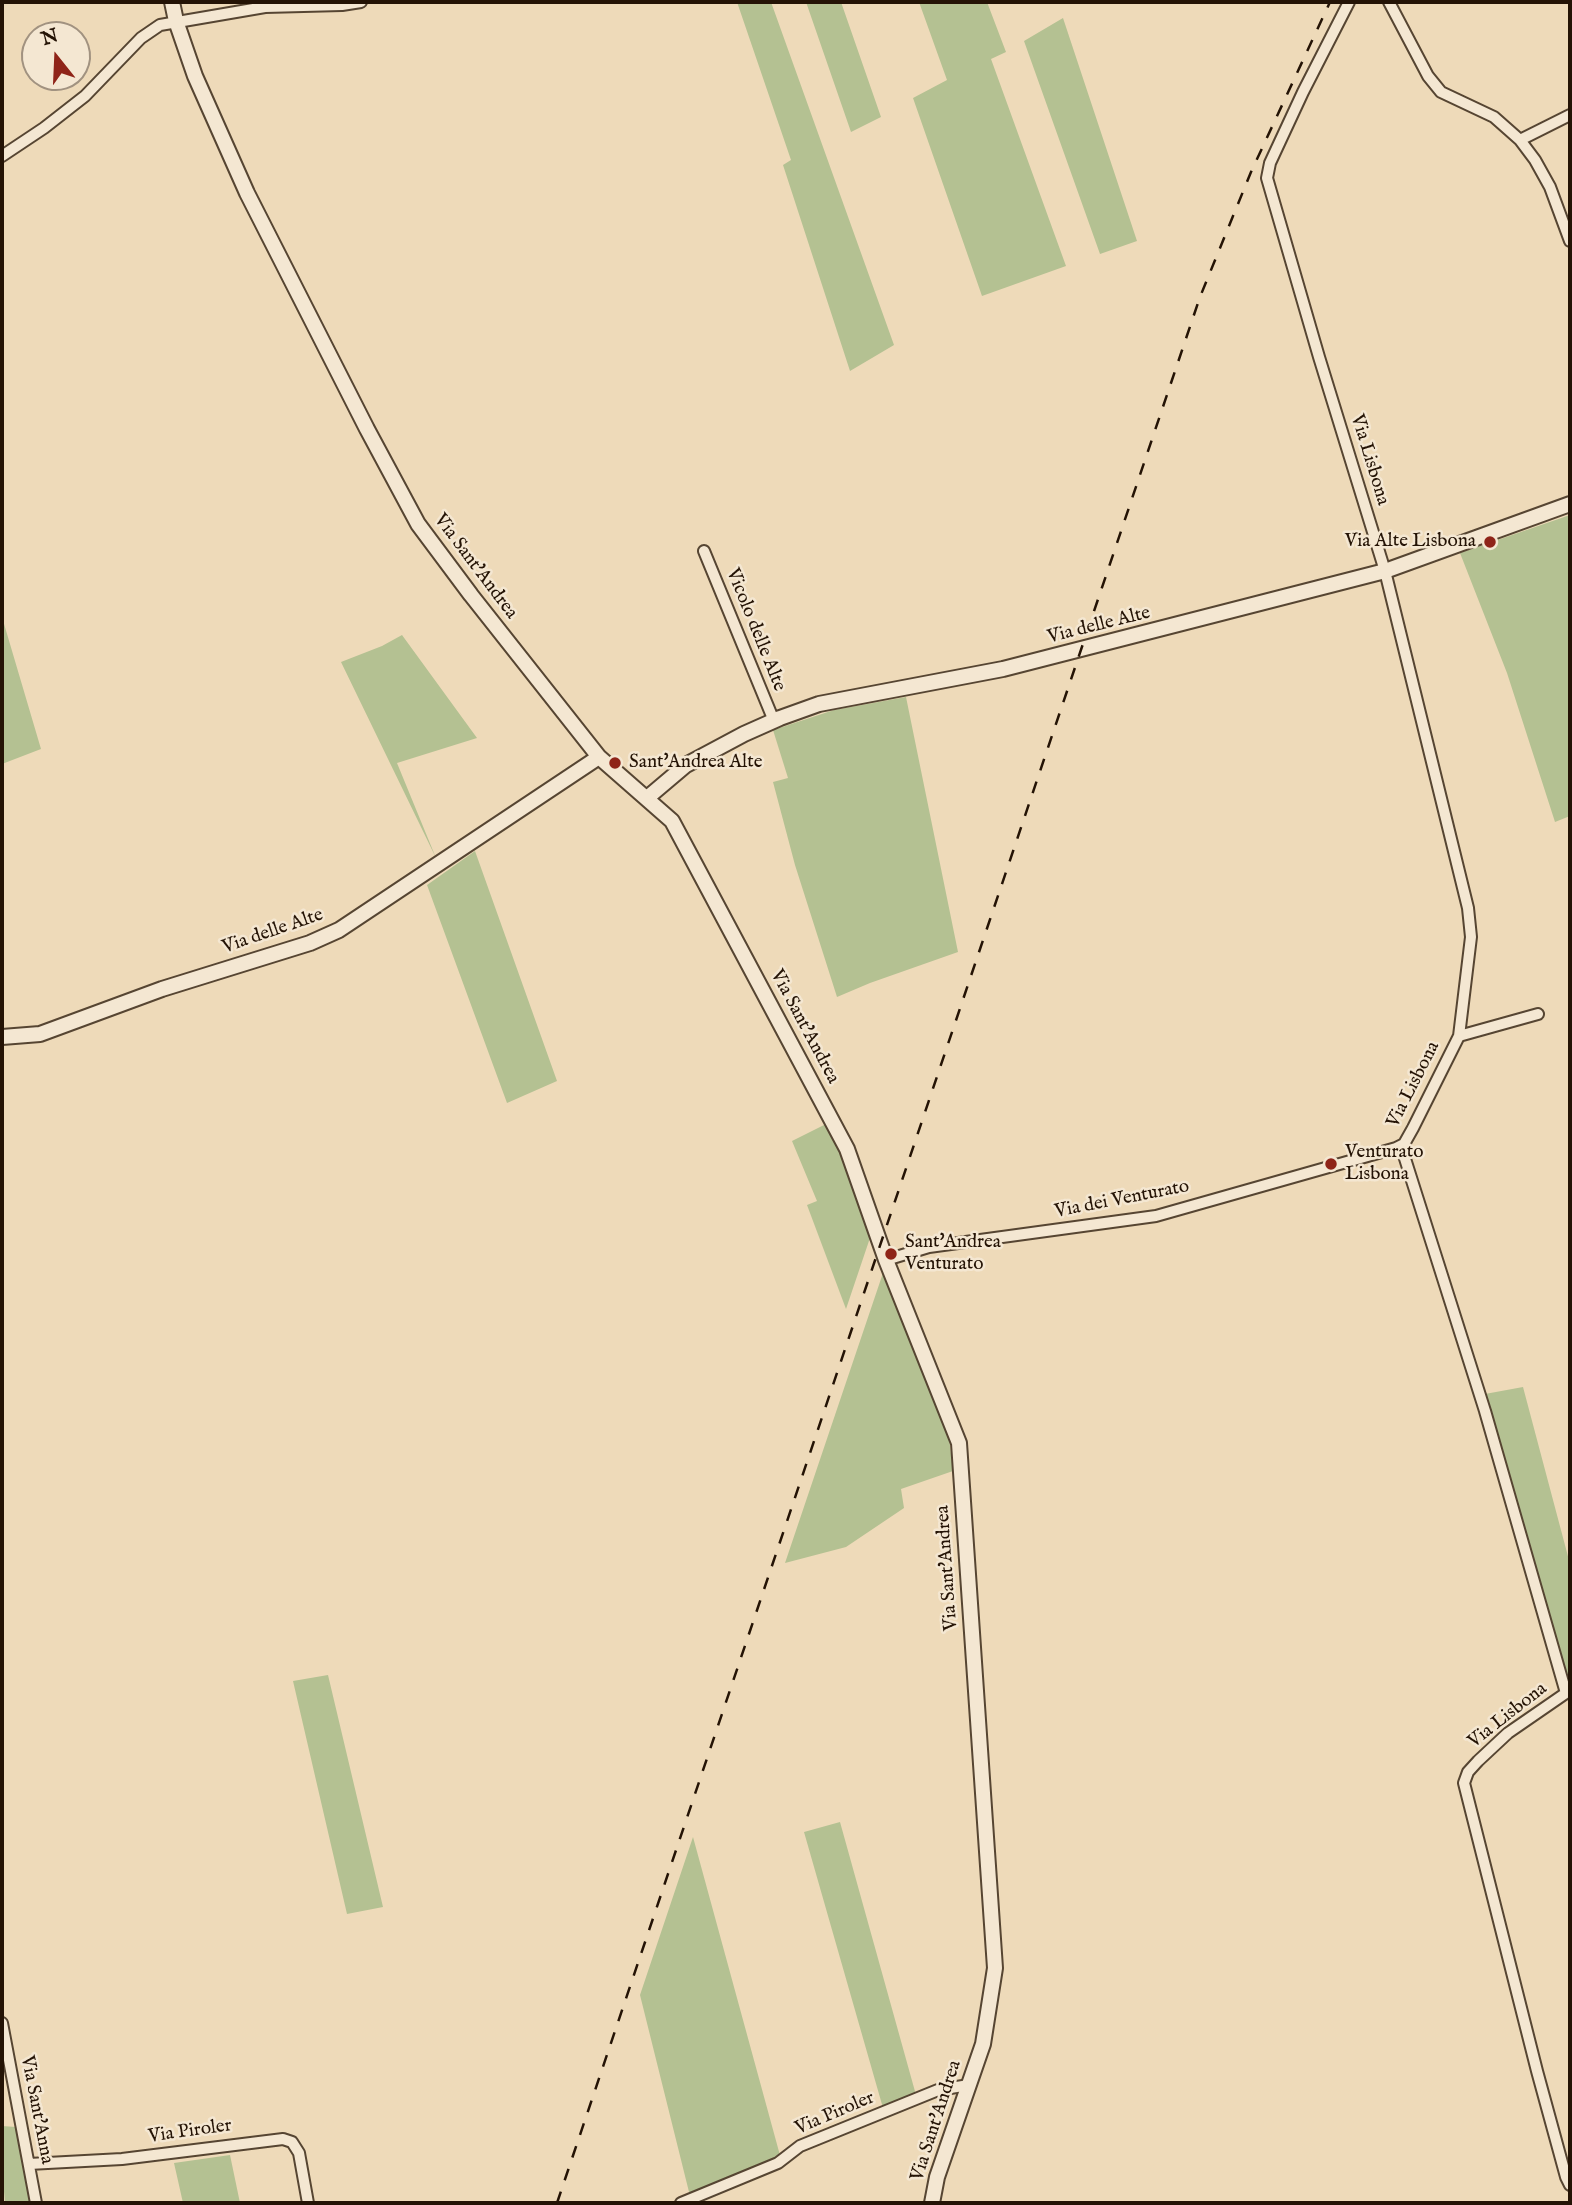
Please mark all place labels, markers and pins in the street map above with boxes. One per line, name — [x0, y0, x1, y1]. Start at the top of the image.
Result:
place label: Via Alte Lisbona — [1345, 531, 1476, 553]
marker: Via Alte Lisbona — [1482, 534, 1498, 550]
place label: Sant'Andrea Alte — [629, 752, 762, 774]
marker: Sant'Andrea Alte — [607, 755, 623, 771]
place label: Venturato Lisbona — [1345, 1142, 1424, 1186]
marker: Venturato Lisbona — [1323, 1156, 1339, 1172]
place label: Sant'Andrea Venturato — [905, 1232, 1001, 1276]
marker: Sant'Andrea Venturato — [883, 1246, 899, 1262]

